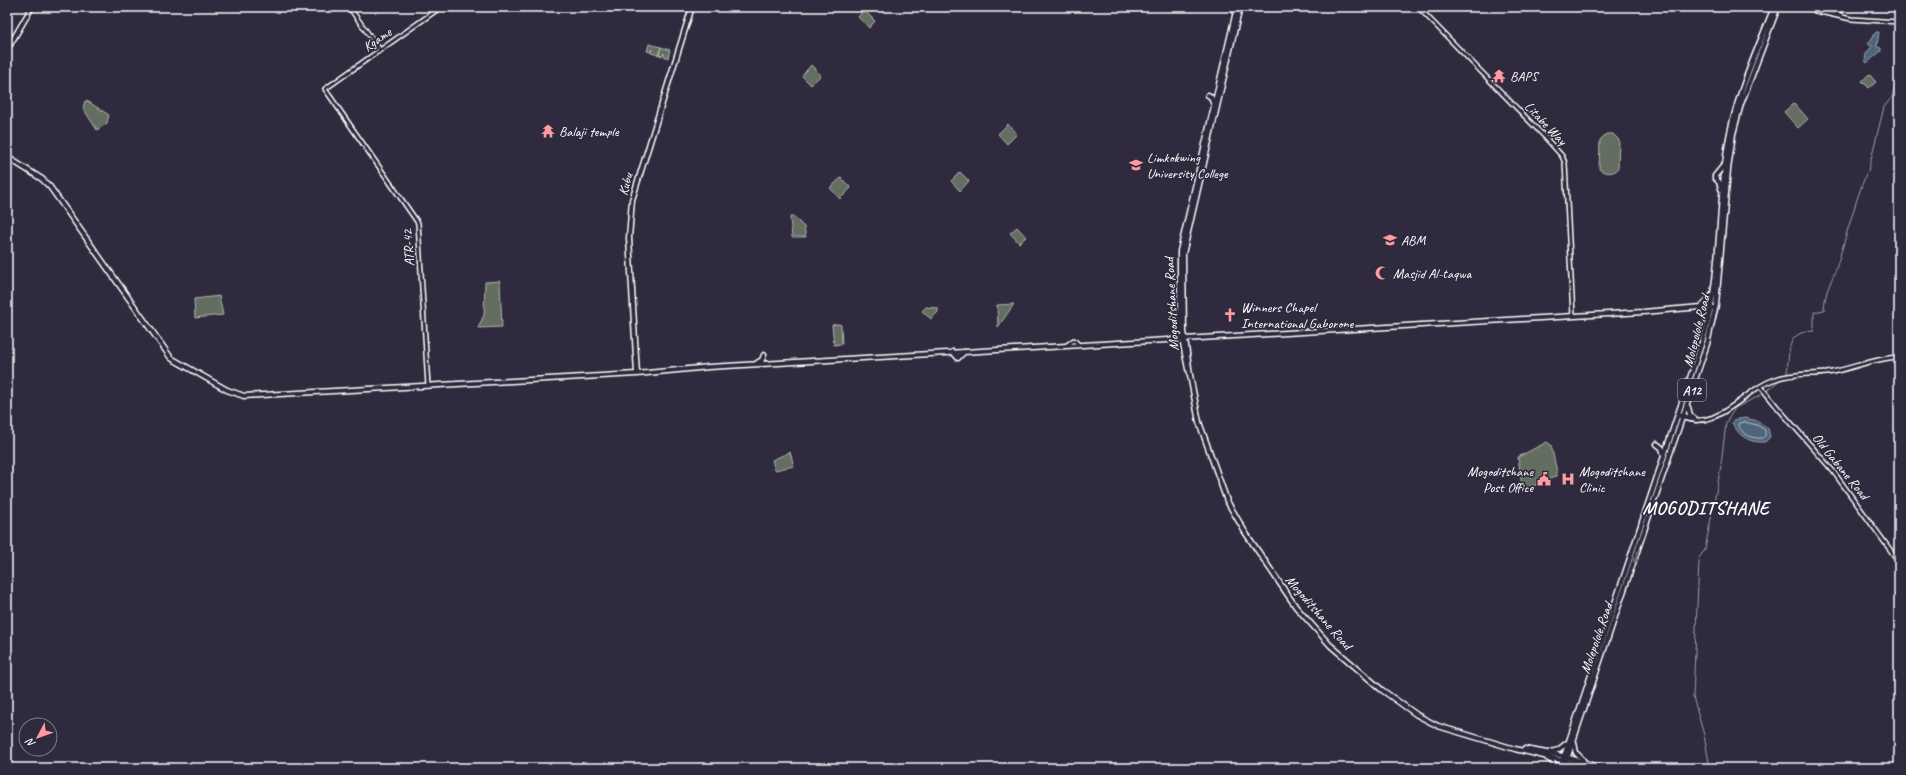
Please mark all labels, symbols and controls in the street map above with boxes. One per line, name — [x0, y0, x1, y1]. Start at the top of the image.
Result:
street label: Kgame — [360, 23, 396, 55]
temple icon: BAPS — [1491, 68, 1507, 84]
place label: BAPS — [1510, 68, 1540, 85]
street label: Litabe Way — [1521, 98, 1571, 150]
temple icon: Balaji temple — [540, 123, 556, 139]
place label: Balaji temple — [559, 123, 620, 140]
place label: Limkokwing University College — [1147, 149, 1229, 182]
school or university icon: Limkokwing University College — [1128, 157, 1144, 173]
street label: Kubu — [614, 170, 637, 197]
street label: ATR-42 — [399, 227, 418, 267]
school or university icon: ABM — [1382, 232, 1398, 248]
place label: ABM — [1401, 232, 1426, 249]
street label: Mogoditshane Road — [1160, 255, 1182, 351]
mosque icon: Masjid Al-taqwa — [1374, 265, 1390, 281]
place label: Masjid Al-taqwa — [1393, 265, 1473, 282]
street label: Molepolole Road — [1679, 291, 1714, 369]
place label: Winners Chapel International Gaborone — [1241, 299, 1355, 332]
church icon: Winners Chapel International Gaborone — [1222, 307, 1238, 323]
road number: A12 — [1678, 379, 1706, 401]
street label: Old Gabane Road — [1809, 430, 1874, 505]
place label: Mogoditshane Post Office — [1467, 463, 1534, 496]
place label: Mogoditshane Clinic — [1579, 463, 1646, 496]
public building icon: Mogoditshane Post Office — [1536, 471, 1552, 487]
hospital icon: Mogoditshane Clinic — [1560, 471, 1576, 487]
district label: MOGODITSHANE — [1642, 497, 1771, 519]
one-way arrow — [1632, 550, 1639, 563]
street label: Mogoditshane Road — [1282, 572, 1357, 655]
street label: Molepolole Road — [1576, 598, 1617, 676]
north arrow — [18, 717, 58, 757]
text: N — [22, 735, 38, 751]

